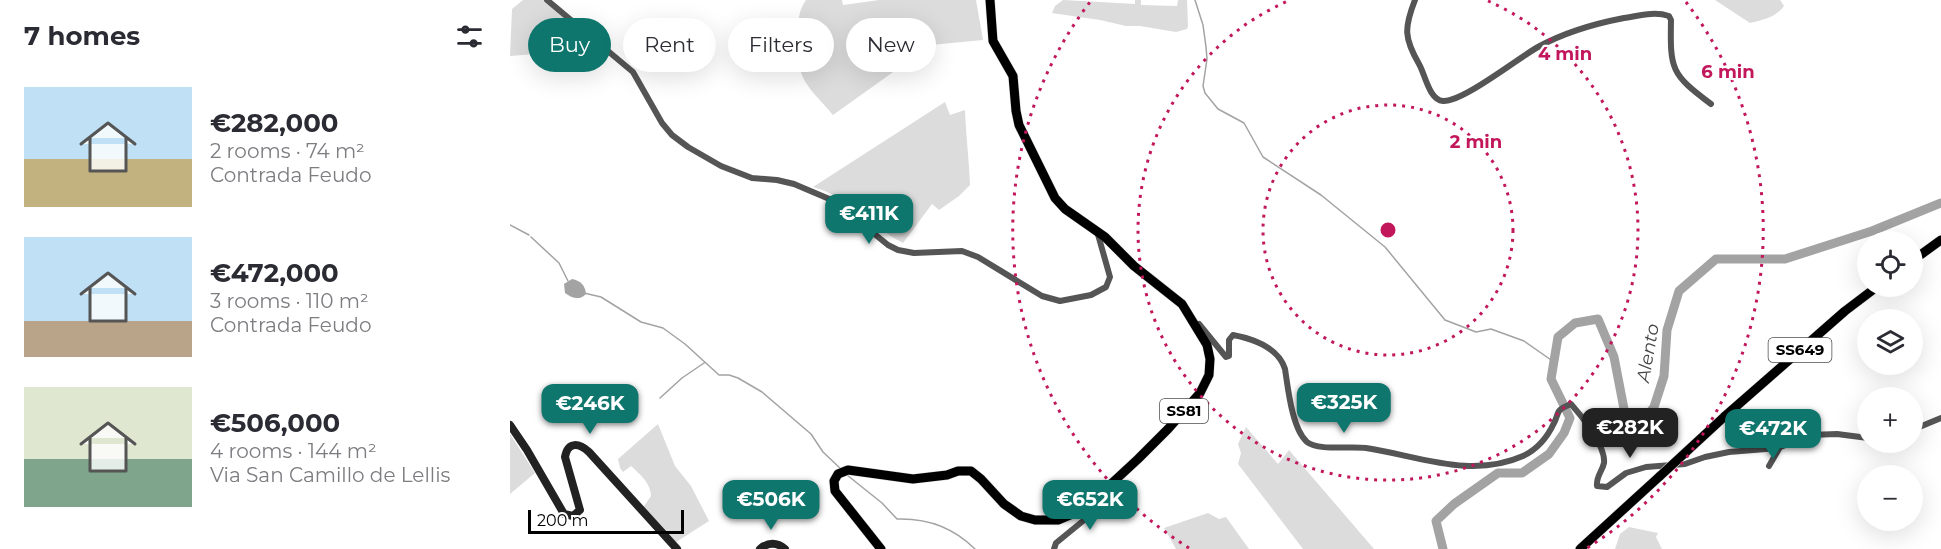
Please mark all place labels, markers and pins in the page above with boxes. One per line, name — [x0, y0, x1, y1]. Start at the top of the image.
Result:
pin: €411K — [827, 194, 911, 245]
centre of rings — [1378, 220, 1398, 240]
pin: €325K — [1302, 383, 1386, 434]
pin: €246K — [548, 384, 632, 435]
pin: €282K — [1588, 408, 1672, 459]
pin: €472K — [1731, 409, 1815, 460]
pin: €506K — [729, 480, 813, 531]
pin: €652K — [1048, 480, 1132, 531]

